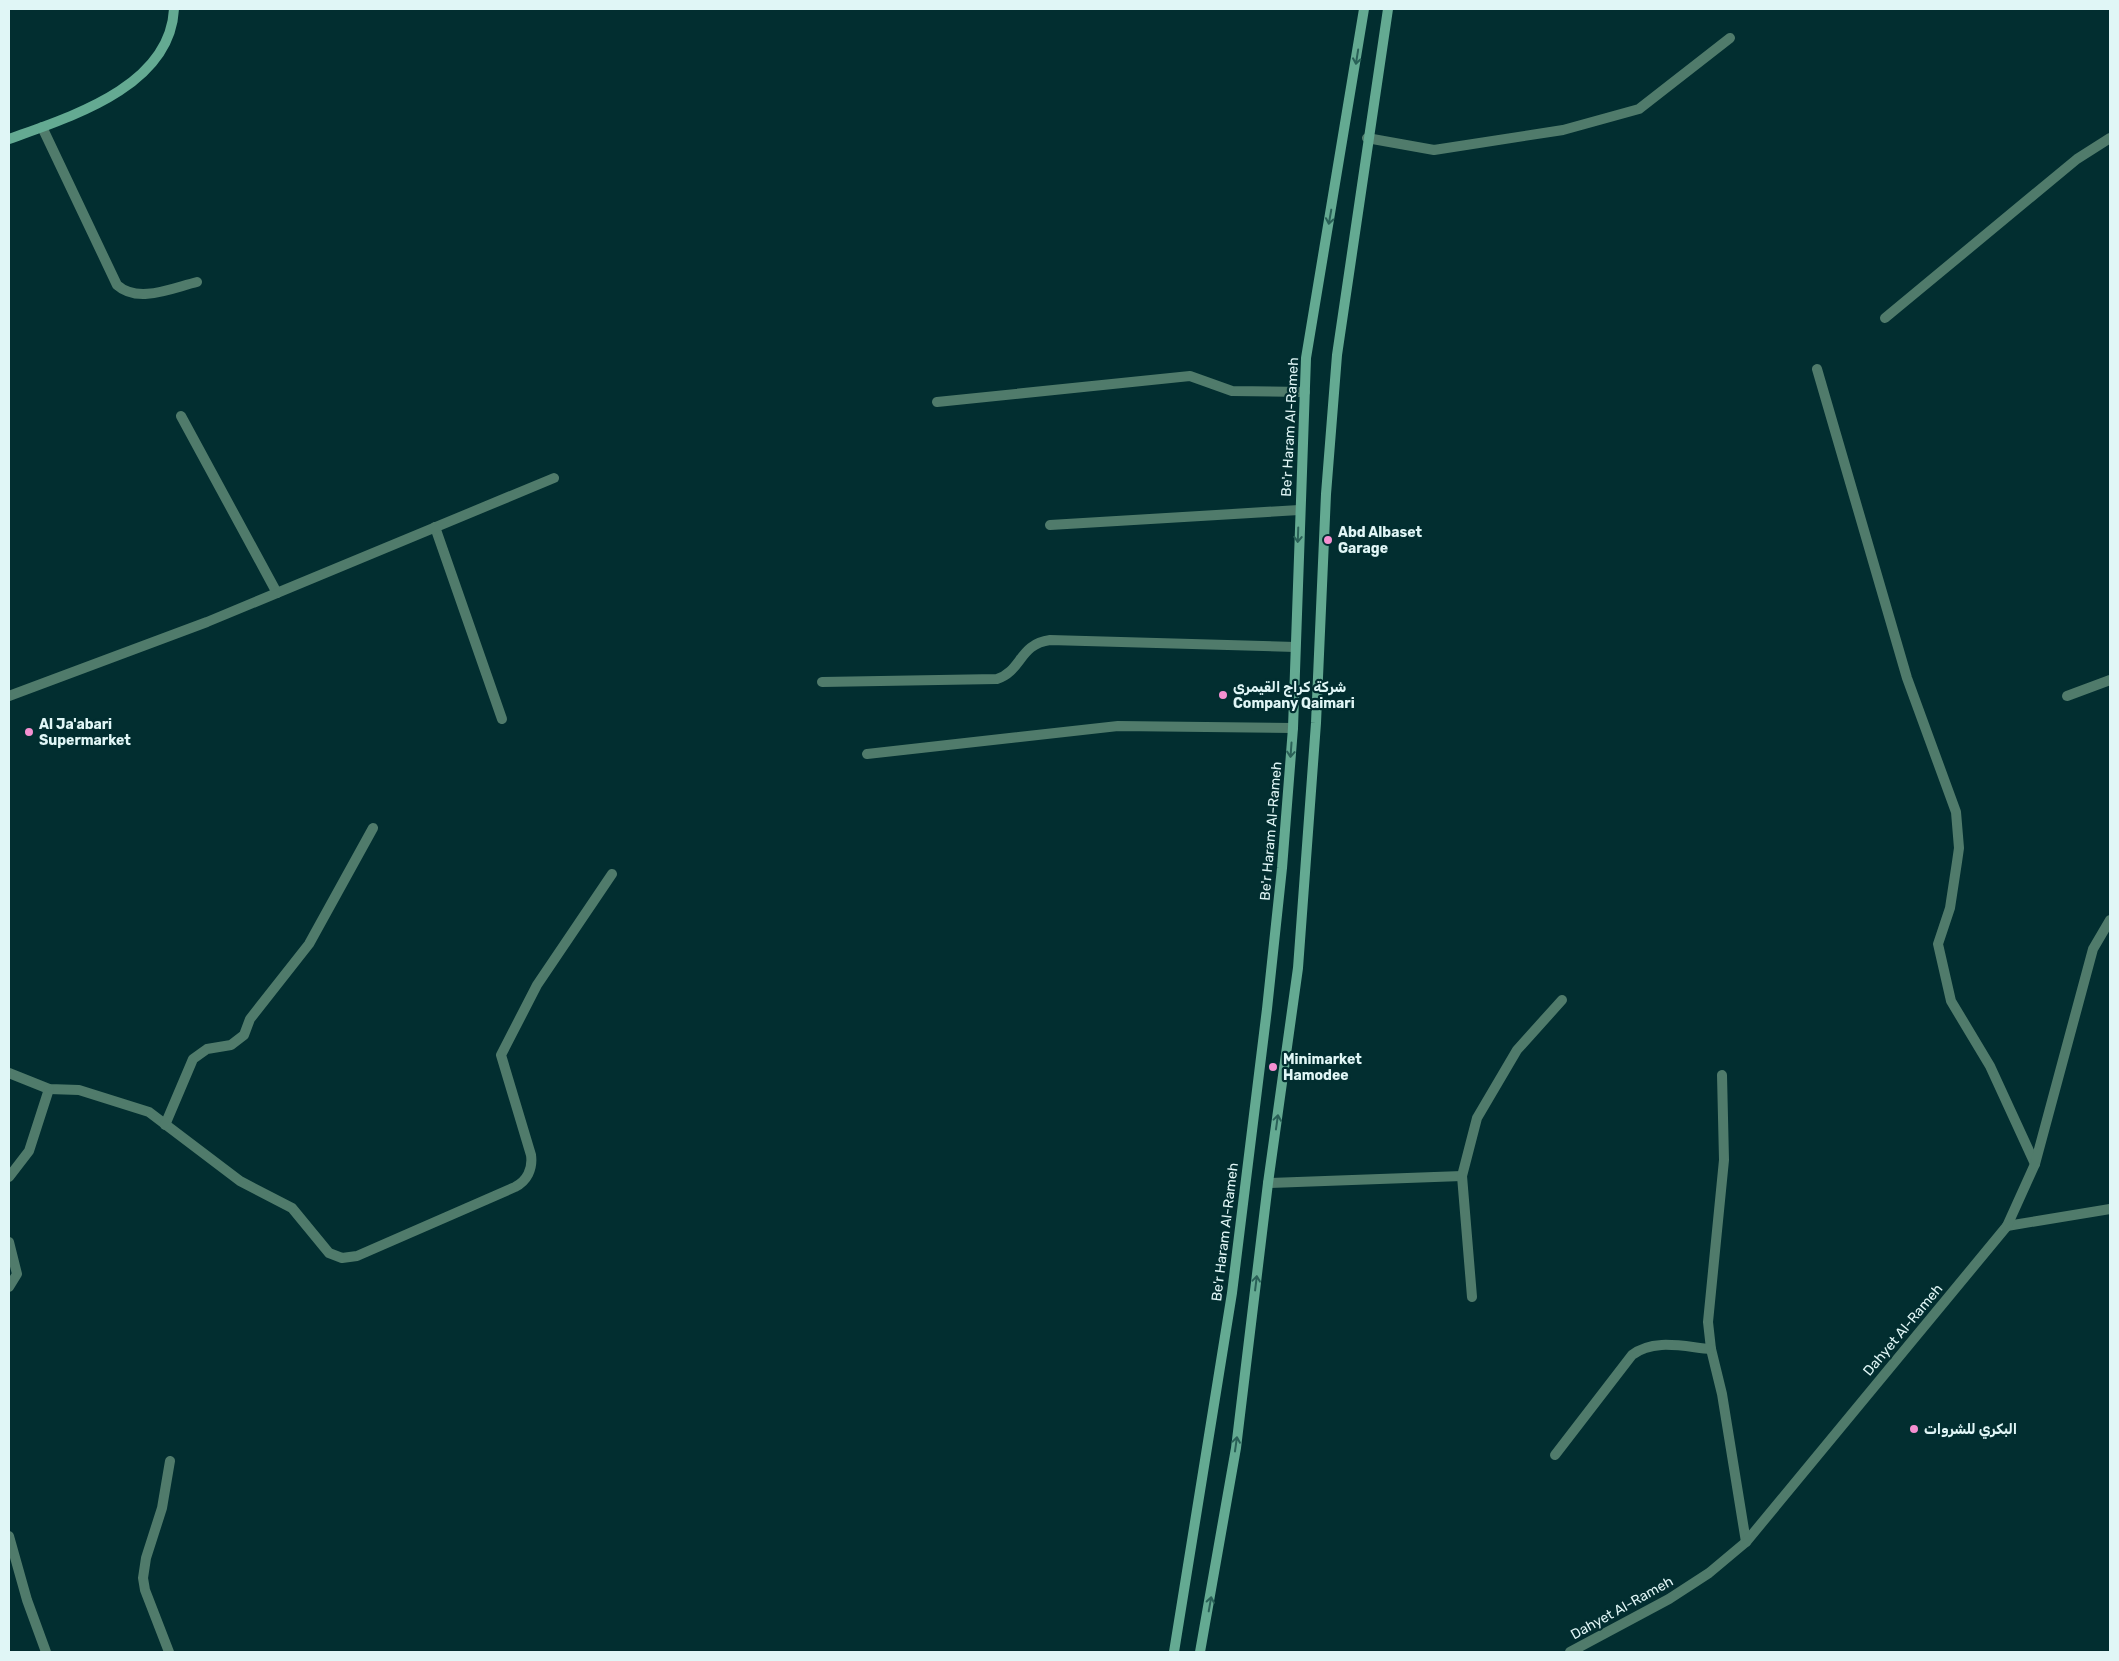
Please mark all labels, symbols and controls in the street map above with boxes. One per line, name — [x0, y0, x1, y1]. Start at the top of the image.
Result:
one-way arrow — [1351, 49, 1361, 65]
one-way arrow — [1325, 209, 1335, 225]
street label: Be'r Haram Al-Rameh — [1278, 357, 1302, 497]
place label: Abd Albaset Garage — [1338, 524, 1422, 557]
one-way arrow — [1294, 527, 1303, 543]
marker: Abd Albaset Garage — [1322, 534, 1334, 546]
place label: شركة كراج القيمري Company Qaimari — [1233, 679, 1355, 712]
marker: شركة كراج القيمري Company Qaimari — [1217, 689, 1229, 701]
place label: Al Ja'abari Supermarket — [39, 716, 131, 749]
marker: Al Ja'abari Supermarket — [23, 726, 35, 738]
one-way arrow — [1286, 742, 1296, 758]
street label: Be'r Haram Al-Rameh — [1256, 761, 1286, 901]
place label: Minimarket Hamodee — [1283, 1051, 1362, 1084]
marker: Minimarket Hamodee — [1267, 1061, 1279, 1073]
one-way arrow — [1272, 1114, 1282, 1130]
street label: Be'r Haram Al-Rameh — [1208, 1162, 1242, 1302]
one-way arrow — [1251, 1275, 1261, 1291]
street label: Dahyet Al-Rameh — [1860, 1281, 1946, 1379]
place label: البكري للشروات — [1924, 1421, 2017, 1439]
marker: البكري للشروات — [1908, 1423, 1920, 1435]
one-way arrow — [1231, 1436, 1241, 1452]
street label: Dahyet Al-Rameh — [1568, 1573, 1676, 1643]
one-way arrow — [1205, 1597, 1215, 1613]

